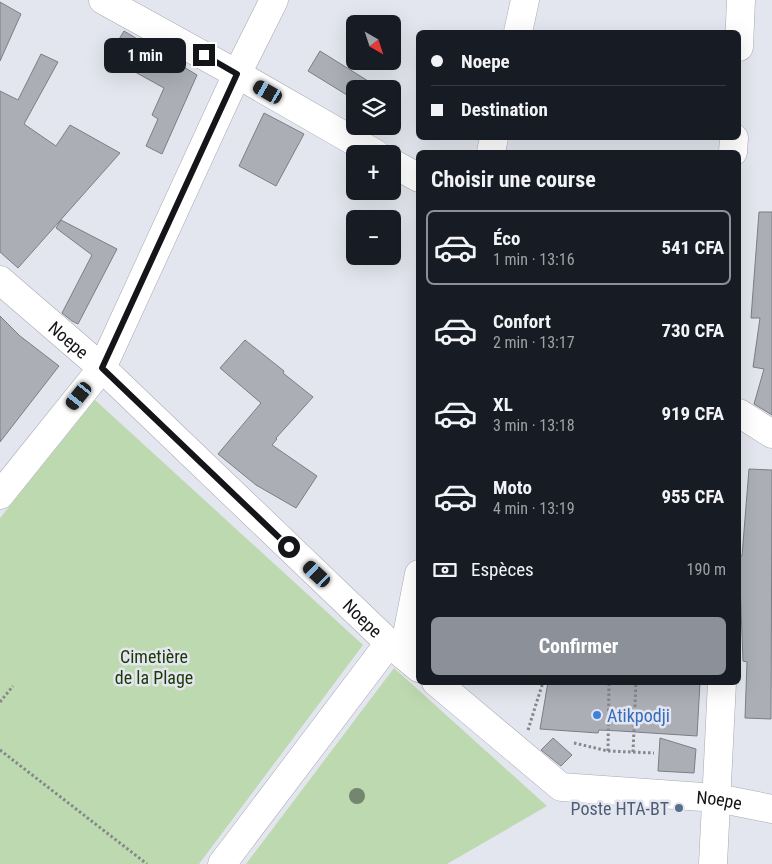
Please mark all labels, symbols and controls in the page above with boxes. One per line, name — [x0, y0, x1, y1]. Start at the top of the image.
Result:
north arrow — [346, 15, 401, 70]
map controls — [346, 15, 401, 265]
callout: 1 min — [104, 38, 186, 72]
route end — [193, 44, 215, 66]
text: 1 min — [127, 46, 163, 65]
text: Noepe — [461, 50, 510, 73]
car — [251, 78, 284, 106]
button: layers — [346, 80, 401, 135]
text: Destination — [461, 98, 548, 121]
button: + — [346, 145, 401, 200]
text: Choisir une course — [431, 167, 596, 192]
button: − — [346, 210, 401, 265]
icon: car — [433, 225, 478, 270]
text: Éco — [493, 227, 520, 250]
text: 541 CFA — [661, 236, 724, 259]
text: 1 min · 13:16 — [493, 250, 575, 269]
icon: car — [433, 308, 478, 353]
text: Confort — [493, 310, 551, 333]
street label: Noepe — [45, 316, 93, 362]
text: 730 CFA — [661, 319, 724, 342]
text: 2 min · 13:17 — [493, 333, 575, 352]
car — [63, 380, 94, 412]
icon: car — [433, 391, 478, 436]
text: XL — [493, 393, 513, 416]
text: 919 CFA — [661, 402, 724, 425]
text: 3 min · 13:18 — [493, 416, 575, 435]
icon: car — [433, 474, 478, 519]
text: Moto — [493, 476, 532, 499]
text: 955 CFA — [661, 485, 724, 508]
text: 4 min · 13:19 — [493, 499, 575, 518]
route start — [278, 536, 300, 558]
icon: cash — [431, 556, 459, 584]
car — [300, 558, 333, 590]
text: Espèces — [471, 558, 534, 581]
text: 190 m — [687, 560, 726, 579]
street label: Noepe — [339, 594, 387, 641]
button: Confirmer — [431, 617, 726, 675]
park label: Cimetière de la Plage — [115, 646, 193, 688]
place label: Atikpodji — [607, 705, 670, 726]
marker: Atikpodji — [591, 709, 603, 721]
street label: Noepe — [696, 786, 744, 813]
place label: Poste HTA-BT — [571, 798, 669, 819]
marker: Poste HTA-BT — [673, 802, 685, 814]

